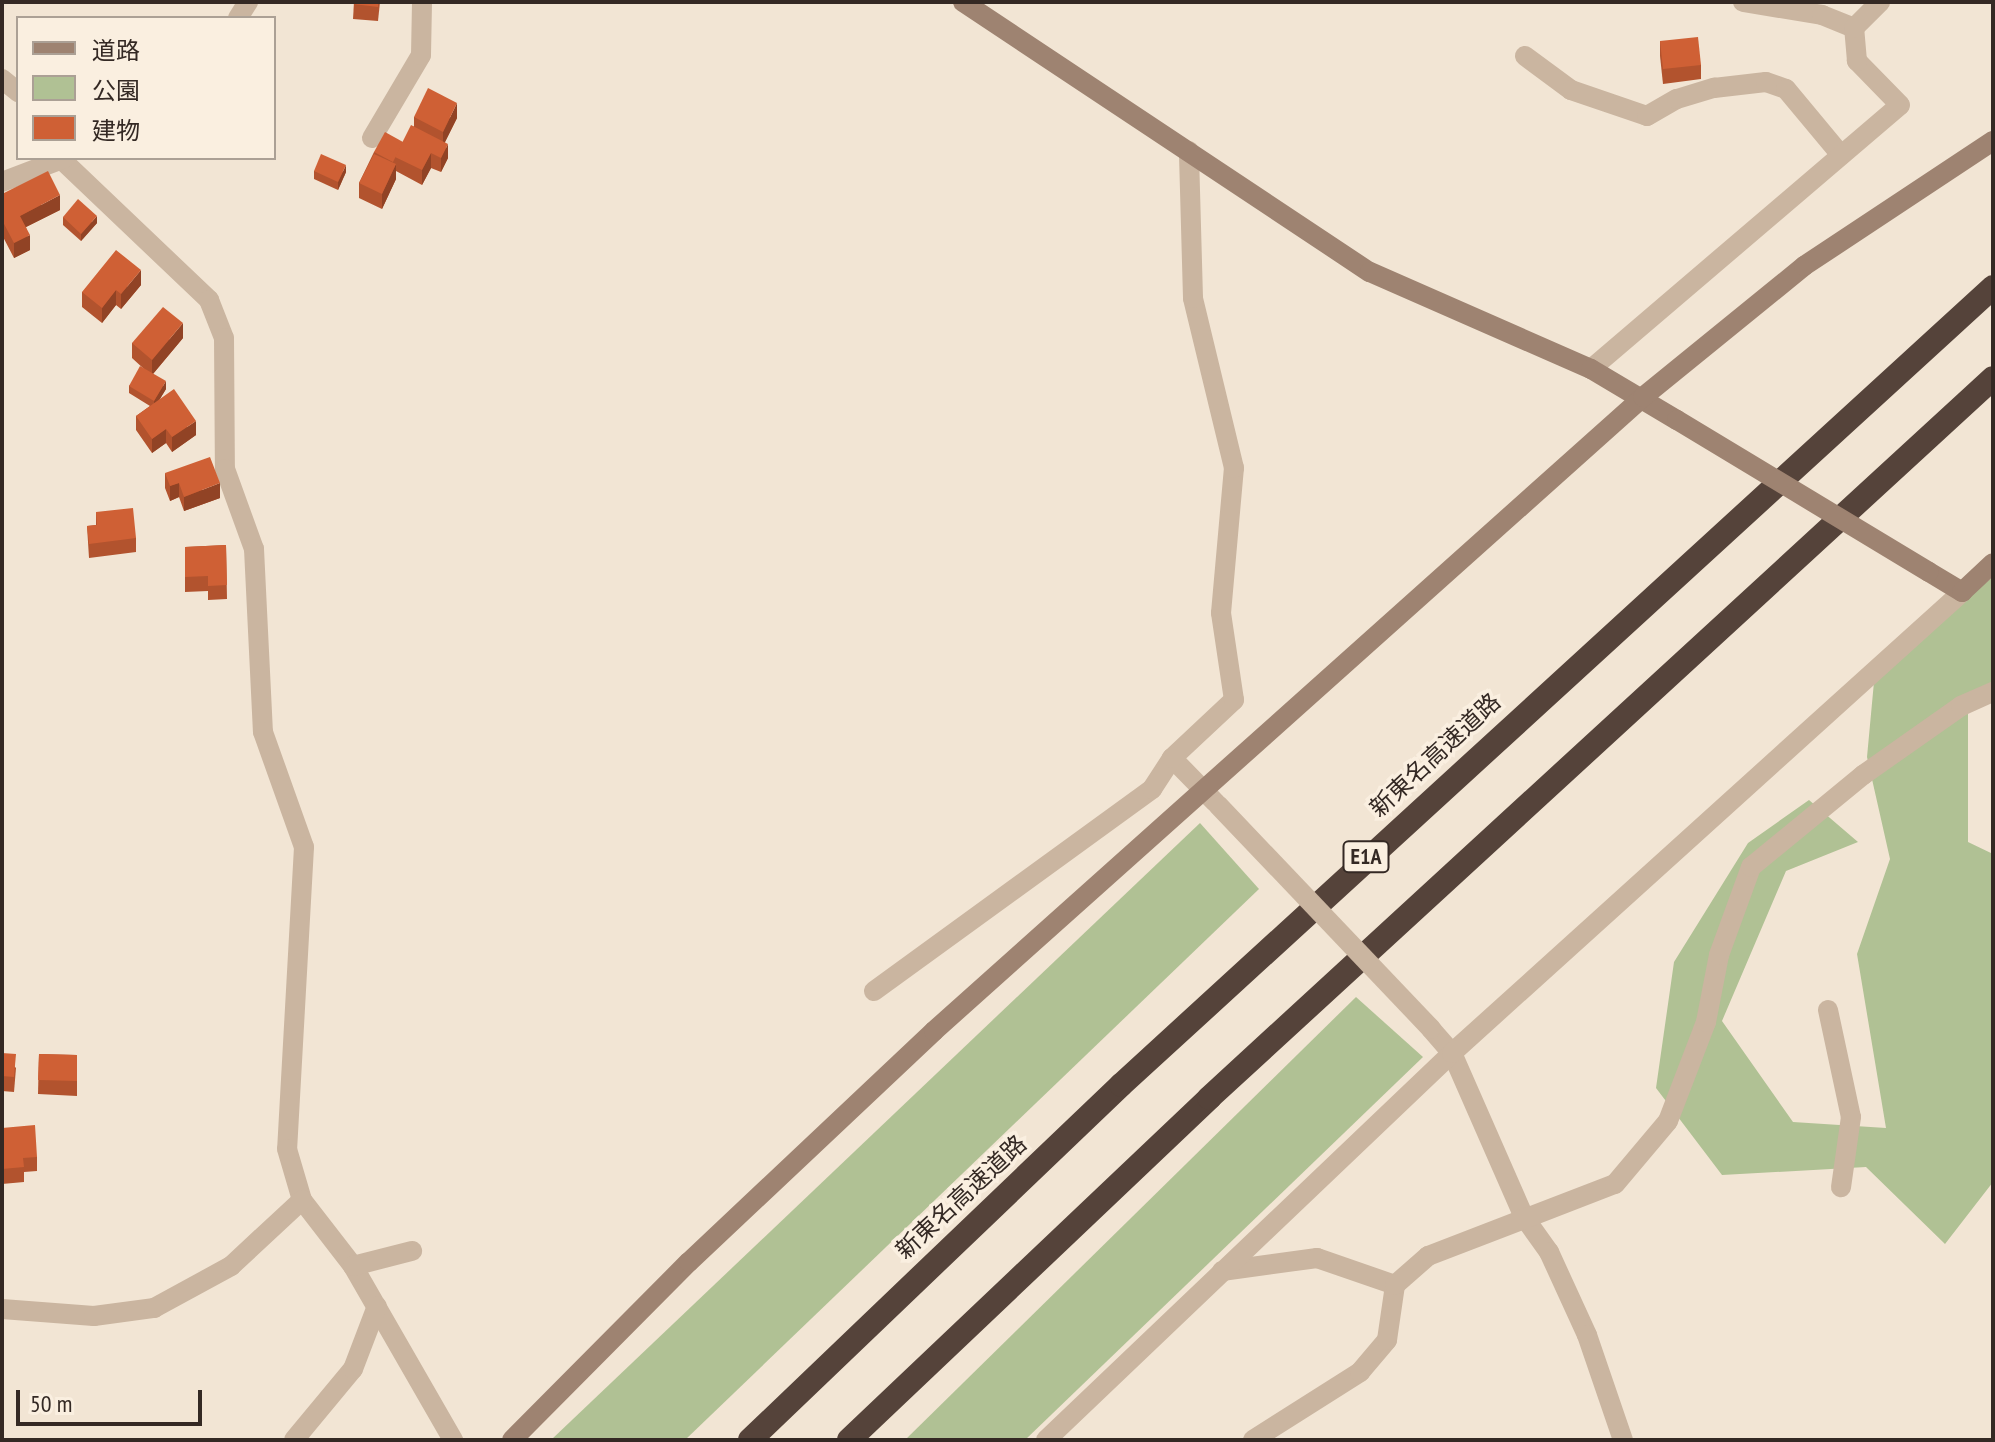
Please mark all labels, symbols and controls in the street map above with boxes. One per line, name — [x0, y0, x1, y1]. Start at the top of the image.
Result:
legend — [16, 16, 276, 160]
text: 道路 — [92, 35, 140, 66]
text: 公園 — [92, 75, 140, 106]
text: 建物 — [92, 115, 140, 146]
street label: 新東名高速道路 — [1364, 687, 1506, 823]
road number: E1A — [1342, 839, 1390, 875]
street label: 新東名高速道路 — [890, 1129, 1032, 1265]
scale bar — [20, 1374, 206, 1424]
text: 50 m — [30, 1388, 72, 1419]

